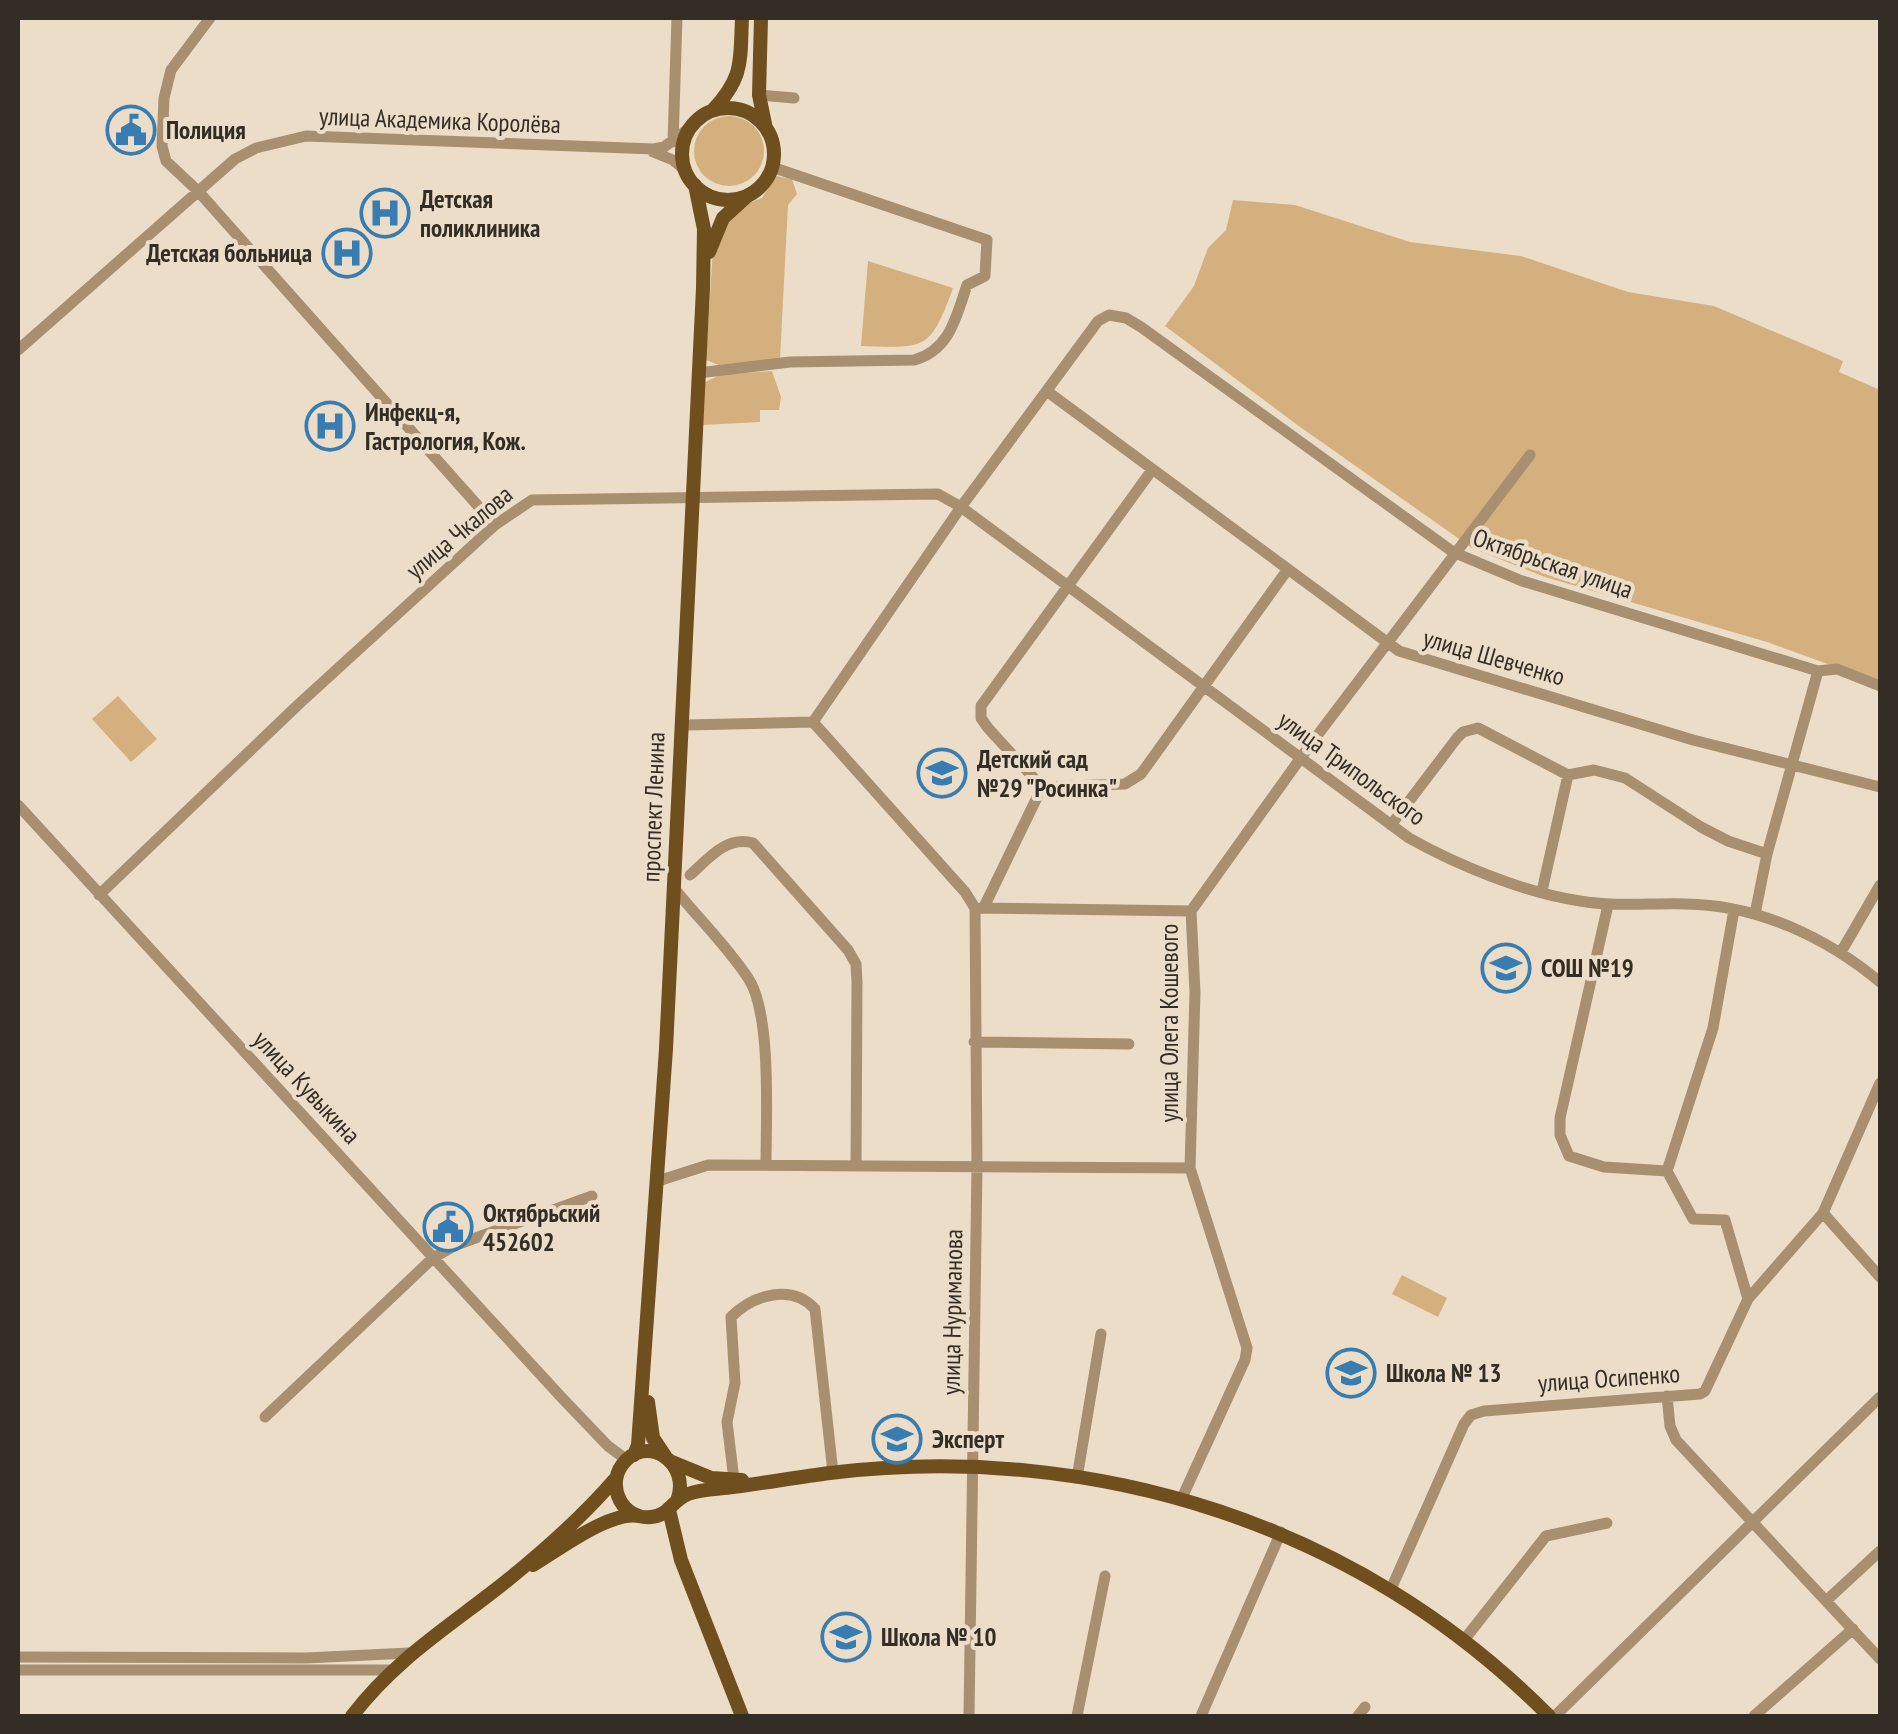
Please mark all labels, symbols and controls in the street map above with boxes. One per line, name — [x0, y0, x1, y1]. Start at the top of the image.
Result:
street label: улица Академика Королёва — [319, 100, 561, 140]
public building icon: Полиция — [105, 104, 157, 156]
place label: Полиция — [166, 114, 246, 146]
place label: Детская поликлиника — [420, 183, 540, 244]
hospital icon: Детская поликлиника — [359, 187, 411, 239]
hospital icon: Детская больница — [321, 227, 373, 279]
place label: Детская больница — [146, 237, 312, 269]
place label: Инфекц-я, Гастрология, Кож. — [365, 396, 526, 457]
hospital icon: Инфекц-я, Гастрология, Кож. — [304, 400, 356, 452]
street label: улица Чкалова — [399, 478, 519, 586]
street label: Октябрьская улица — [1469, 521, 1637, 605]
street label: улица Шевченко — [1420, 622, 1568, 692]
street label: улица Трипольского — [1272, 704, 1432, 832]
street label: проспект Ленина — [634, 731, 672, 883]
place label: Детский сад №29 "Росинка" — [977, 743, 1117, 804]
school or university icon: Детский сад №29 "Росинка" — [916, 747, 968, 799]
street label: улица Олега Кошевого — [1153, 924, 1185, 1122]
school or university icon: СОШ №19 — [1480, 942, 1532, 994]
place label: СОШ №19 — [1541, 952, 1634, 984]
street label: улица Кувыкина — [246, 1024, 368, 1150]
place label: Октябрьский 452602 — [483, 1197, 600, 1258]
public building icon: Октябрьский 452602 — [422, 1201, 474, 1253]
street label: улица Нуриманова — [935, 1229, 969, 1395]
school or university icon: Школа № 13 — [1325, 1347, 1377, 1399]
place label: Школа № 13 — [1386, 1357, 1501, 1389]
street label: улица Осипенко — [1537, 1357, 1681, 1399]
school or university icon: Эксперт — [871, 1413, 923, 1465]
place label: Эксперт — [932, 1423, 1004, 1455]
school or university icon: Школа № 10 — [820, 1611, 872, 1663]
place label: Школа № 10 — [881, 1621, 997, 1653]

